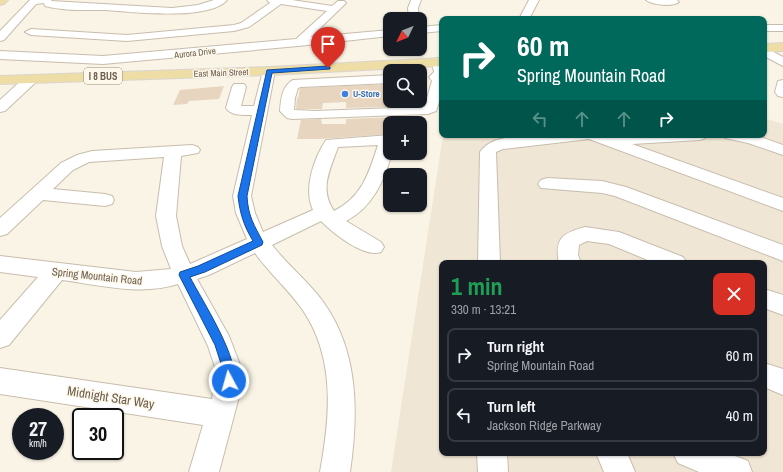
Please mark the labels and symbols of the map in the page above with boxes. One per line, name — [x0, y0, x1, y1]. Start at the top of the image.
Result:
north arrow — [383, 12, 427, 56]
pin — [311, 27, 345, 68]
street label: Aurora Drive — [173, 45, 216, 61]
street label: East Main Street — [193, 66, 249, 80]
road number: I 8 BUS — [84, 68, 122, 84]
place label: U-Store — [353, 88, 380, 100]
marker: U-Store — [340, 89, 350, 99]
street label: Spring Mountain Road — [51, 264, 143, 288]
position arrow — [208, 360, 250, 402]
street label: Midnight Star Way — [66, 382, 156, 413]
speed limit sign: 30 — [72, 408, 124, 460]

